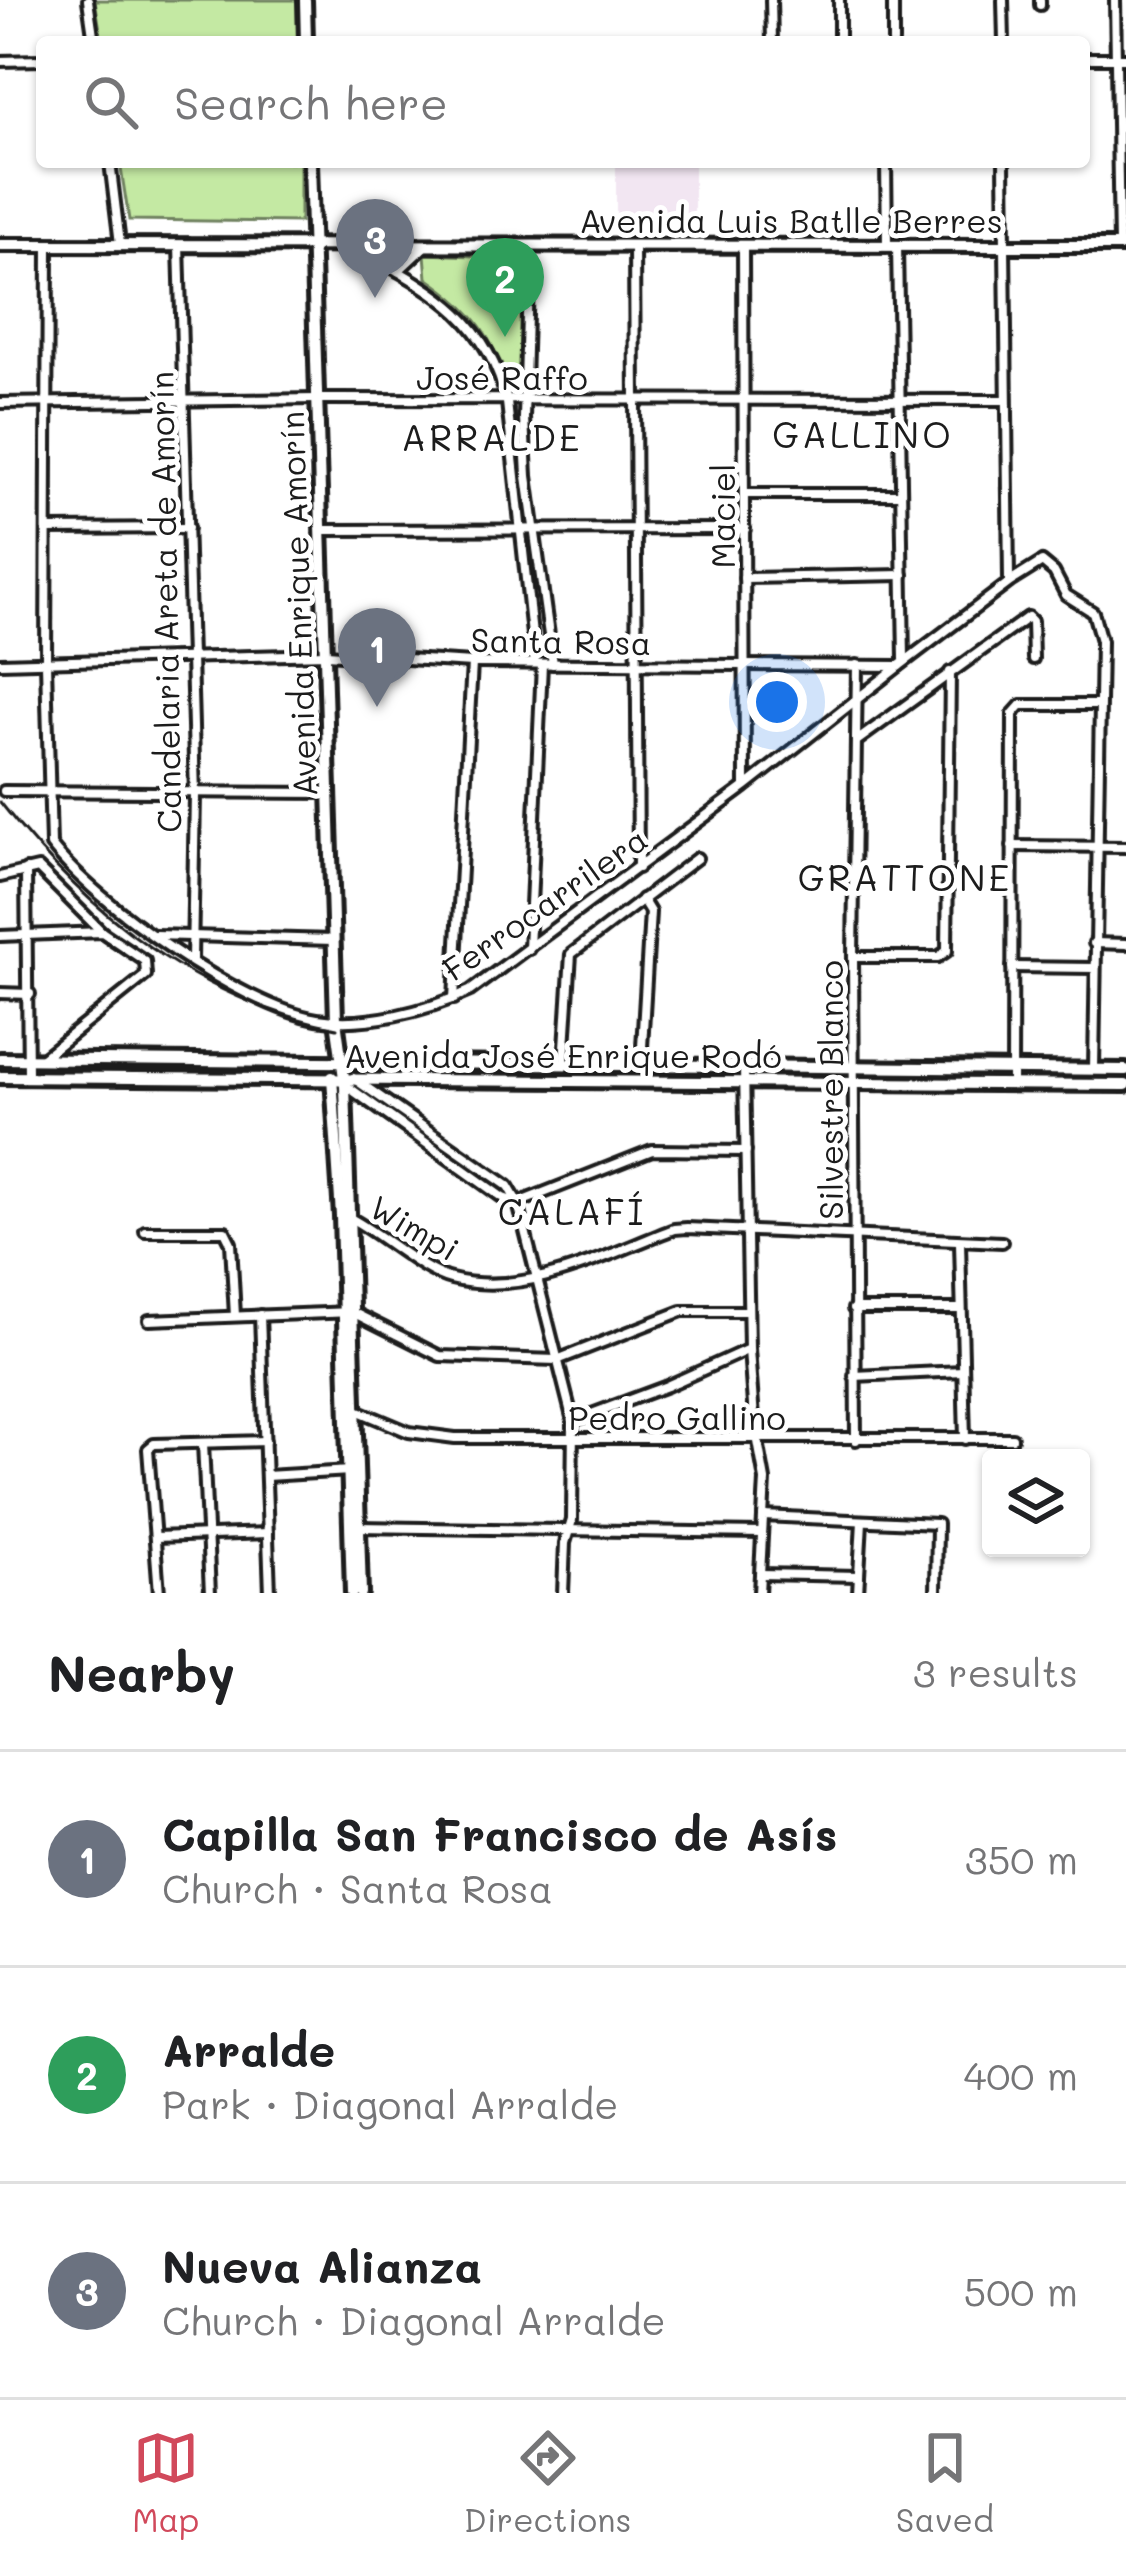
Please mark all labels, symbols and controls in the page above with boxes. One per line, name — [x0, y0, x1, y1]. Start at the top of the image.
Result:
search box — [36, 36, 1090, 168]
icon: search — [78, 69, 144, 135]
text: Search here — [174, 73, 448, 131]
street label: Avenida Luis Batlle Berres — [579, 198, 1003, 241]
pin: 3 — [336, 199, 414, 298]
pin: 2 — [466, 238, 544, 337]
street label: José Raffo — [416, 355, 588, 398]
street label: Candelaria Areta de Amorín — [138, 371, 190, 833]
street label: Avenida Enrique Amorín — [269, 410, 325, 798]
district label: GALLINO — [772, 410, 954, 457]
district label: ARRALDE — [401, 413, 583, 460]
street label: Maciel — [700, 463, 743, 569]
pin: 1 — [338, 608, 416, 707]
street label: Santa Rosa — [470, 617, 652, 663]
your location — [747, 672, 807, 732]
street label: Ferrocarrilera — [433, 816, 655, 990]
district label: GRATTONE — [798, 853, 1012, 900]
street label: Silvestre Blanco — [808, 960, 851, 1220]
street label: Avenida José Enrique Rodó — [344, 1033, 782, 1076]
street label: Wimpi — [363, 1184, 467, 1270]
district label: CALAFÍ — [498, 1187, 646, 1234]
street label: Pedro Gallino — [568, 1395, 786, 1438]
map controls — [982, 1449, 1090, 1557]
button: layers — [982, 1449, 1090, 1557]
text: Nearby — [48, 1638, 235, 1705]
text: 3 results — [913, 1646, 1078, 1697]
text: Capilla San Francisco de Asís — [162, 1804, 838, 1862]
text: 1 — [78, 1833, 96, 1884]
text: 350 m — [965, 1833, 1078, 1884]
text: Church · Santa Rosa — [162, 1862, 553, 1913]
text: Arralde — [162, 2020, 335, 2078]
text: 2 — [76, 2049, 98, 2100]
text: 400 m — [963, 2049, 1078, 2100]
text: Park · Diagonal Arralde — [162, 2078, 618, 2129]
text: Nueva Alianza — [162, 2236, 482, 2294]
text: 3 — [75, 2265, 99, 2316]
text: 500 m — [964, 2265, 1078, 2316]
text: Church · Diagonal Arralde — [162, 2294, 666, 2345]
tab: Map — [132, 2425, 199, 2540]
tab: Directions — [464, 2425, 631, 2540]
tab: Saved — [896, 2425, 994, 2540]

